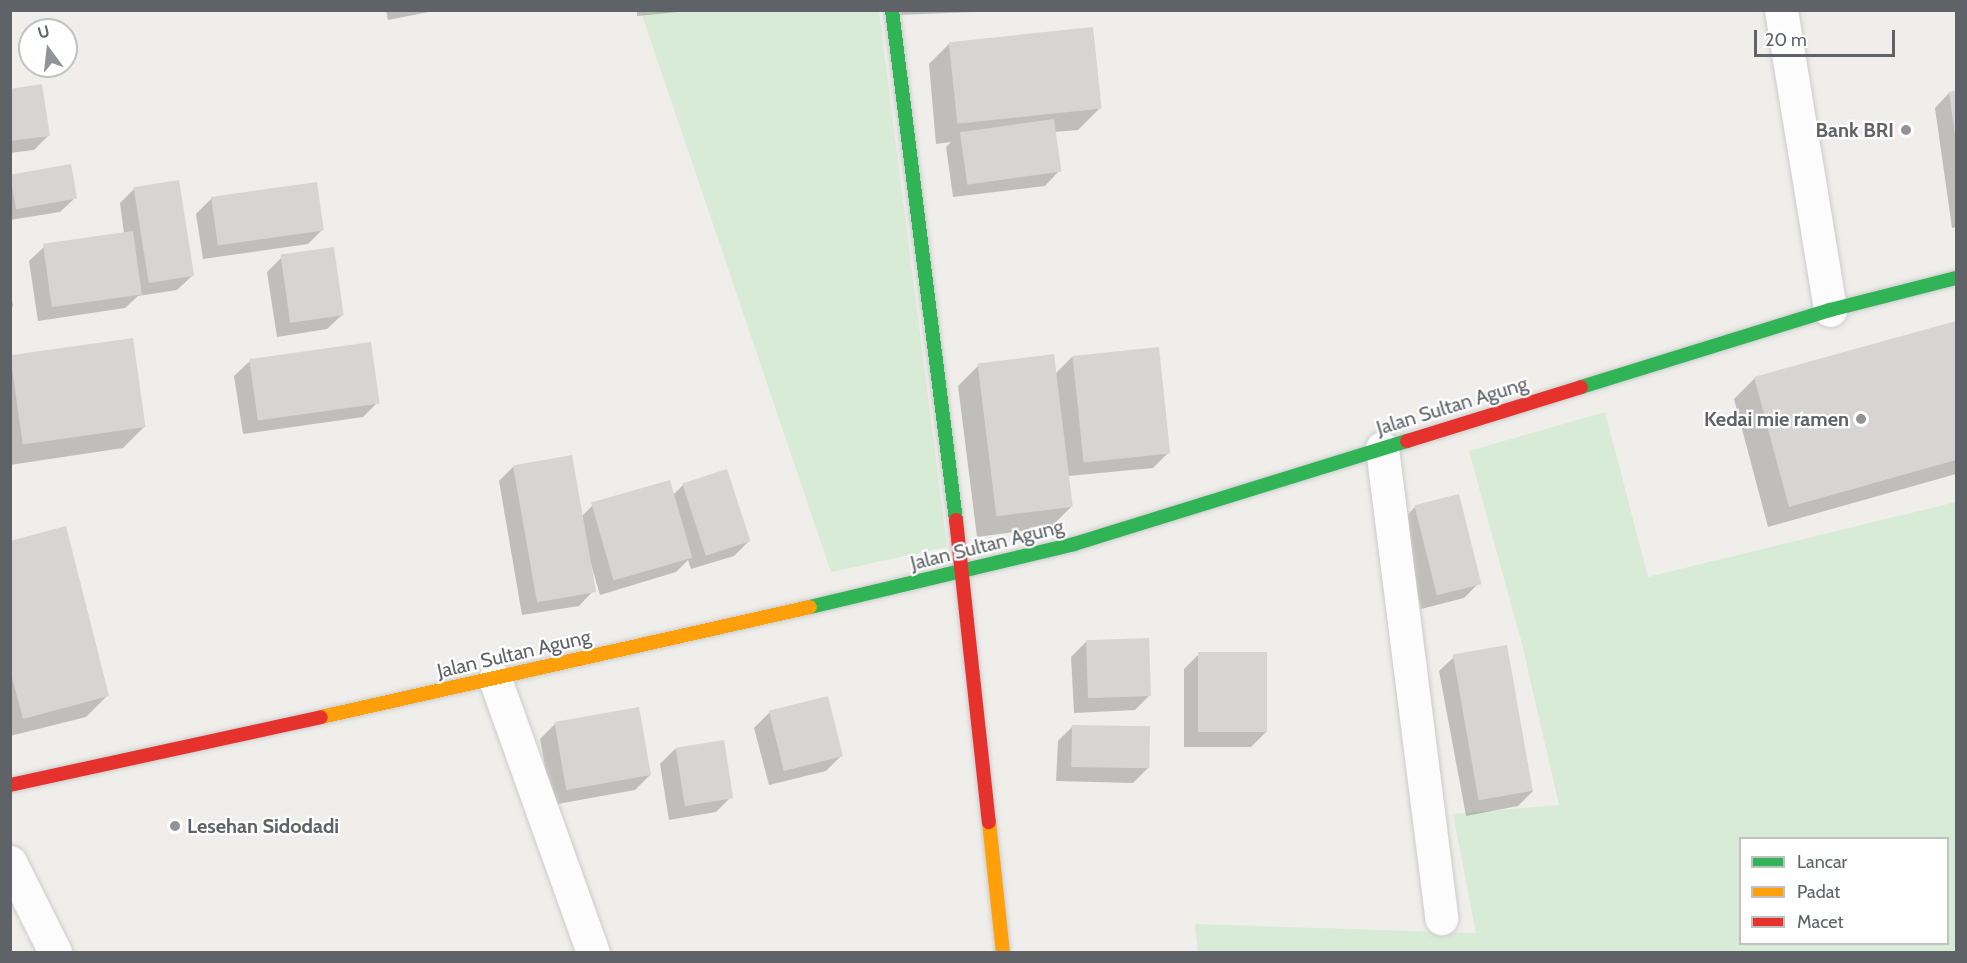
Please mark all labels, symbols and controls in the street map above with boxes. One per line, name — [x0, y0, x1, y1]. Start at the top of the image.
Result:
north arrow — [18, 18, 78, 78]
scale bar — [1757, 18, 1898, 56]
text: U — [36, 21, 52, 43]
text: 20 m — [1765, 29, 1807, 51]
place label: Bank BRI — [1816, 118, 1894, 142]
marker: Bank BRI — [1899, 123, 1913, 137]
street label: Jalan Sultan Agung — [1373, 372, 1531, 440]
place label: Kedai mie ramen — [1704, 407, 1849, 431]
marker: Kedai mie ramen — [1854, 412, 1868, 426]
street label: Jalan Sultan Agung — [908, 514, 1066, 576]
street label: Jalan Sultan Agung — [435, 625, 593, 683]
place label: Lesehan Sidodadi — [187, 814, 339, 838]
marker: Lesehan Sidodadi — [168, 819, 182, 833]
legend — [1739, 837, 1949, 945]
text: Lancar — [1797, 851, 1847, 873]
text: Padat — [1797, 881, 1840, 903]
text: Macet — [1797, 911, 1843, 933]

